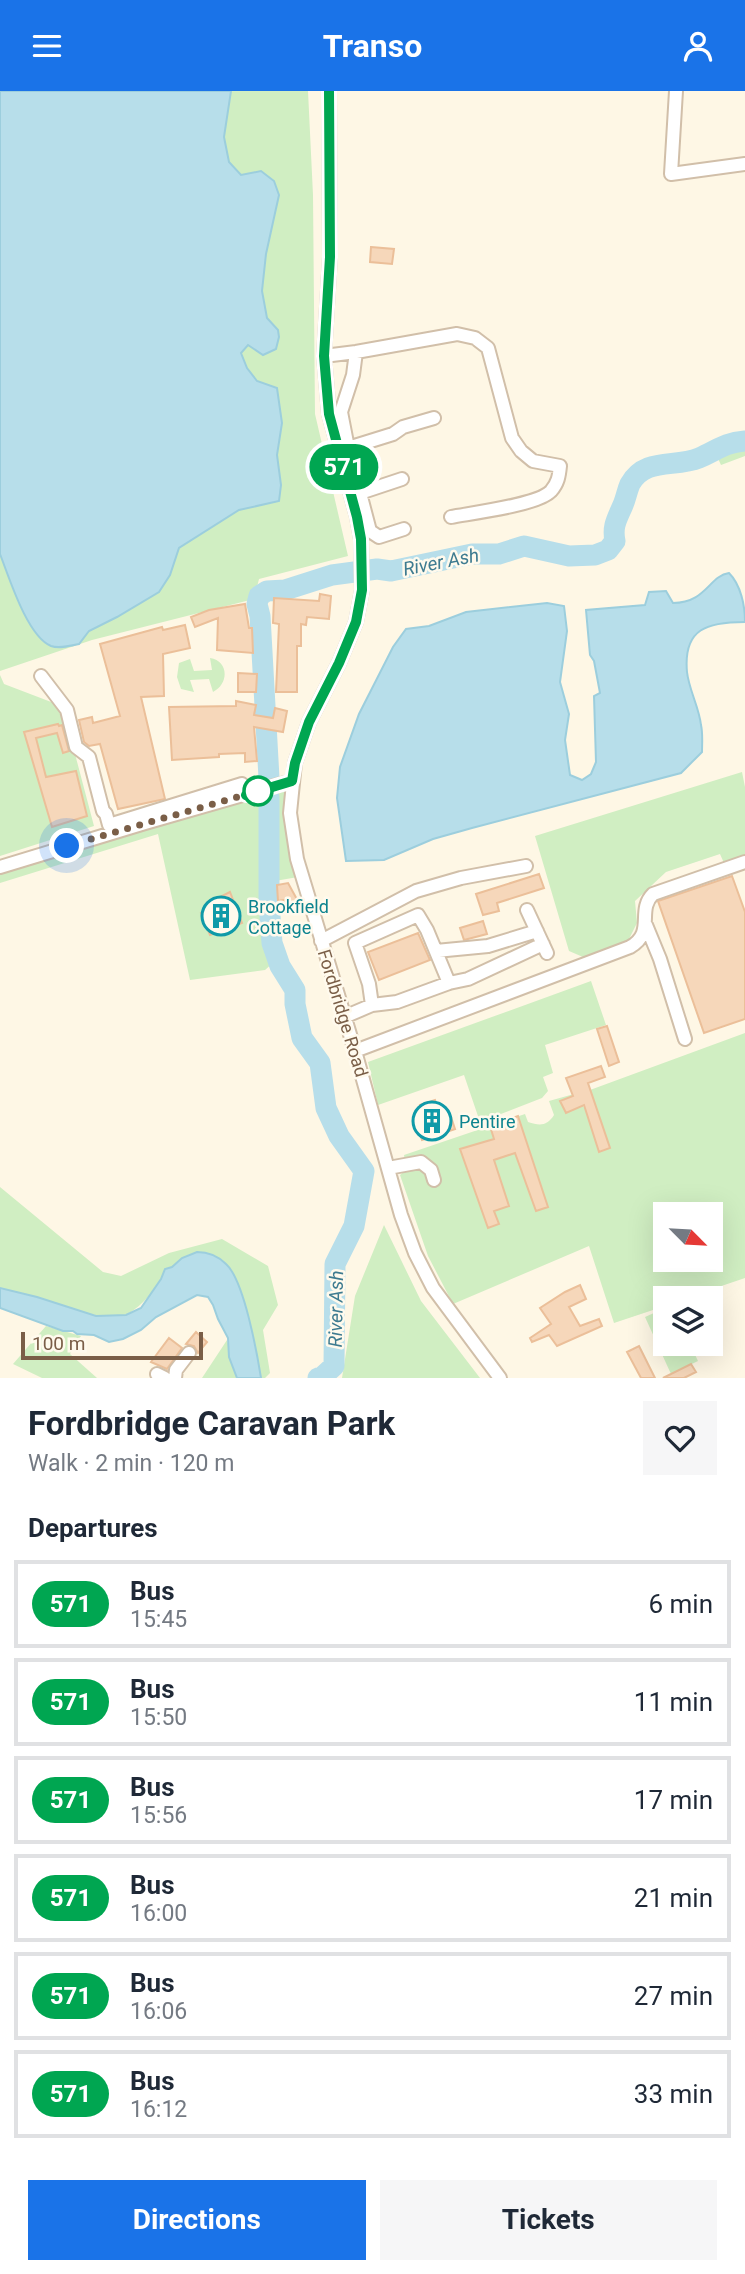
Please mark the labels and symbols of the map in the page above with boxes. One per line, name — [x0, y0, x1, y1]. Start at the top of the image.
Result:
line badge: 571 — [304, 444, 384, 490]
water label: River Ash — [401, 543, 481, 581]
unlabelled marker — [243, 776, 273, 806]
your location — [49, 828, 84, 863]
building icon: Brookfield Cottage — [200, 895, 242, 937]
place label: Brookfield Cottage — [248, 896, 329, 938]
street label: Fordbridge Road — [314, 947, 372, 1079]
building icon: Pentire — [411, 1100, 453, 1142]
place label: Pentire — [459, 1111, 515, 1132]
north arrow — [653, 1202, 723, 1272]
water label: River Ash — [324, 1270, 348, 1348]
scale bar — [21, 1329, 203, 1361]

